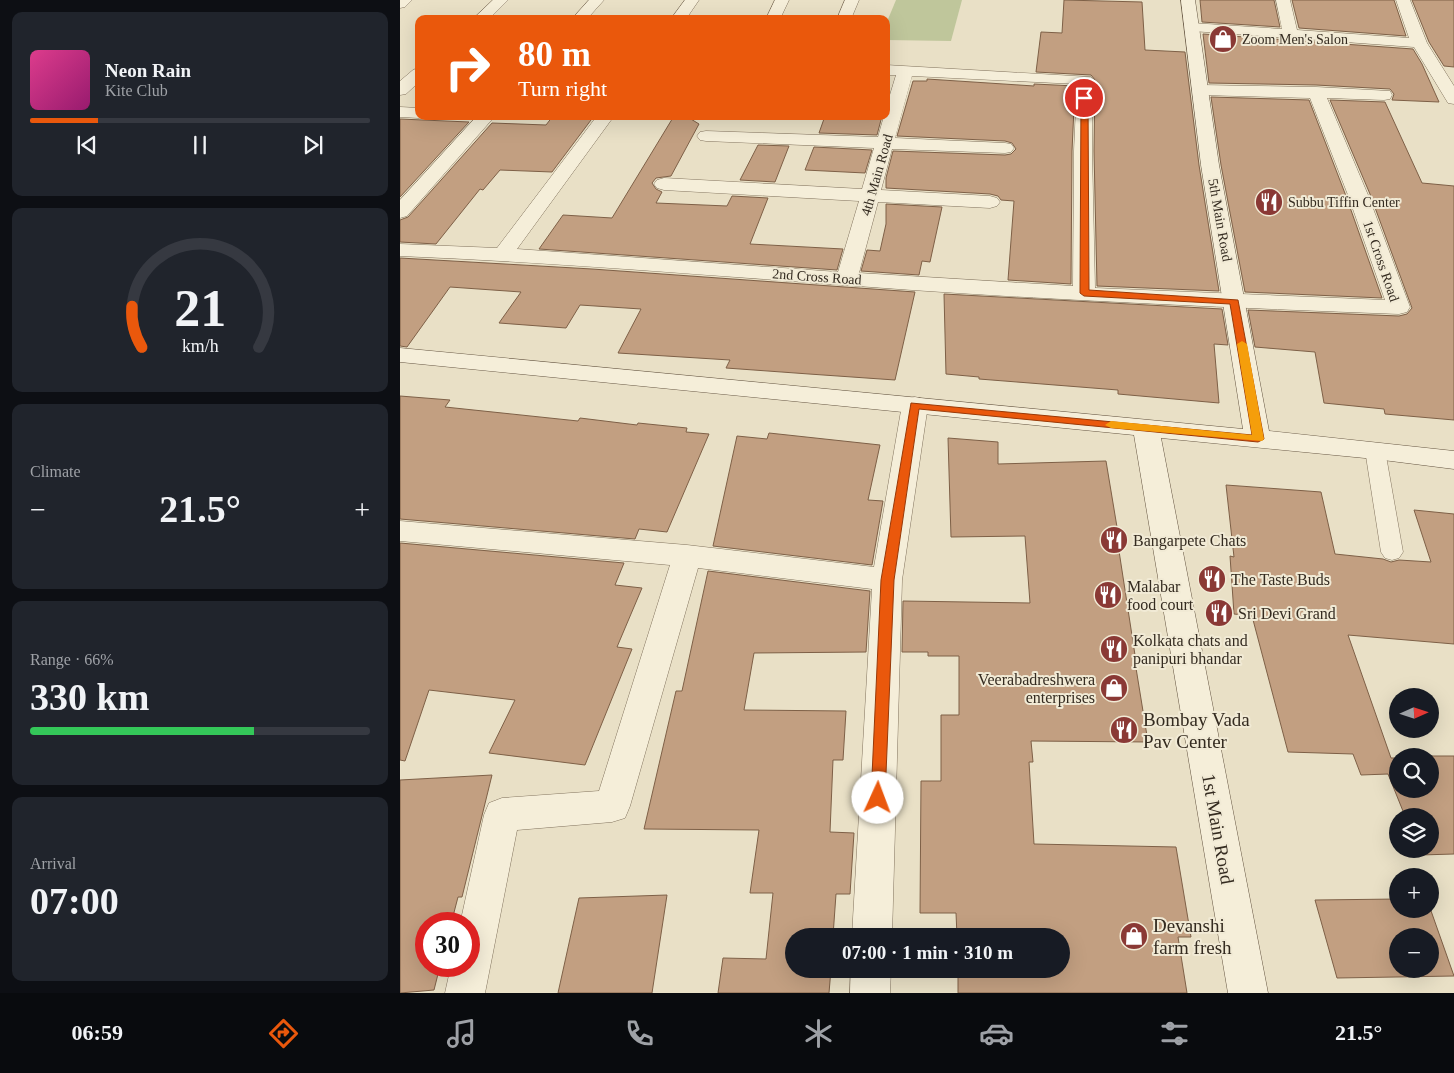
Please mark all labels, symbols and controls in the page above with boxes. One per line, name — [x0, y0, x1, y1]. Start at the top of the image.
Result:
shop icon: Zoom Men's Salon — [1208, 24, 1238, 54]
place label: Zoom Men's Salon — [1242, 32, 1348, 47]
icon: right — [435, 35, 500, 100]
text: 80 m — [518, 35, 591, 74]
text: Neon Rain — [105, 60, 191, 81]
text: Turn right — [518, 76, 607, 101]
pin — [1063, 77, 1105, 119]
text: Kite Club — [105, 82, 168, 99]
icon: arrive — [1070, 84, 1098, 112]
icon: previous — [73, 131, 101, 159]
icon: pause — [186, 131, 214, 159]
icon: next — [299, 131, 327, 159]
street label: 4th Main Road — [858, 133, 896, 217]
street label: 5th Main Road — [1205, 177, 1235, 263]
restaurant icon: Subbu Tiffin Center — [1254, 187, 1284, 217]
place label: Subbu Tiffin Center — [1288, 195, 1400, 210]
street label: 1st Cross Road — [1360, 218, 1402, 304]
street label: 2nd Cross Road — [772, 266, 862, 288]
text: 21 — [174, 280, 226, 337]
text: km/h — [182, 336, 218, 356]
text: Climate — [30, 463, 81, 480]
text: 21.5° — [159, 488, 241, 530]
text: − — [30, 494, 46, 525]
text: + — [354, 494, 370, 525]
restaurant icon: Bangarpete Chats — [1099, 525, 1129, 555]
place label: Bangarpete Chats — [1133, 532, 1246, 550]
restaurant icon: The Taste Buds — [1197, 564, 1227, 594]
place label: The Taste Buds — [1231, 571, 1330, 588]
place label: Malabar food court — [1127, 578, 1194, 613]
restaurant icon: Malabar food court — [1093, 580, 1123, 610]
restaurant icon: Sri Devi Grand — [1204, 598, 1234, 628]
place label: Sri Devi Grand — [1238, 605, 1336, 622]
place label: Kolkata chats and panipuri bhandar — [1133, 632, 1248, 668]
restaurant icon: Kolkata chats and panipuri bhandar — [1099, 634, 1129, 664]
text: Range · 66% — [30, 651, 114, 668]
place label: Veerabadreshwera enterprises — [978, 671, 1095, 707]
shop icon: Veerabadreshwera enterprises — [1099, 673, 1129, 703]
text: 330 km — [30, 676, 149, 718]
north arrow — [1389, 688, 1439, 738]
map controls — [1389, 688, 1439, 978]
place label: Bombay Vada Pav Center — [1143, 709, 1250, 752]
restaurant icon: Bombay Vada Pav Center — [1109, 715, 1139, 745]
button: search — [1389, 748, 1439, 798]
position arrow — [851, 771, 903, 823]
street label: 1st Main Road — [1198, 772, 1238, 886]
button: layers — [1389, 808, 1439, 858]
text: Arrival — [30, 855, 76, 872]
button: + — [1389, 868, 1439, 918]
text: 07:00 — [30, 880, 119, 922]
speed limit sign: 30 — [415, 912, 480, 977]
place label: Devanshi farm fresh — [1153, 915, 1232, 958]
shop icon: Devanshi farm fresh — [1119, 921, 1149, 951]
button: − — [1389, 928, 1439, 978]
text: 07:00 · 1 min · 310 m — [842, 942, 1013, 963]
icon: directions — [266, 1016, 301, 1051]
icon: music — [444, 1016, 479, 1051]
icon: phone — [622, 1016, 657, 1051]
icon: climate — [801, 1016, 836, 1051]
icon: car — [979, 1016, 1014, 1051]
icon: filters — [1157, 1016, 1192, 1051]
text: 06:59 — [72, 1020, 123, 1045]
text: 21.5° — [1335, 1020, 1382, 1045]

